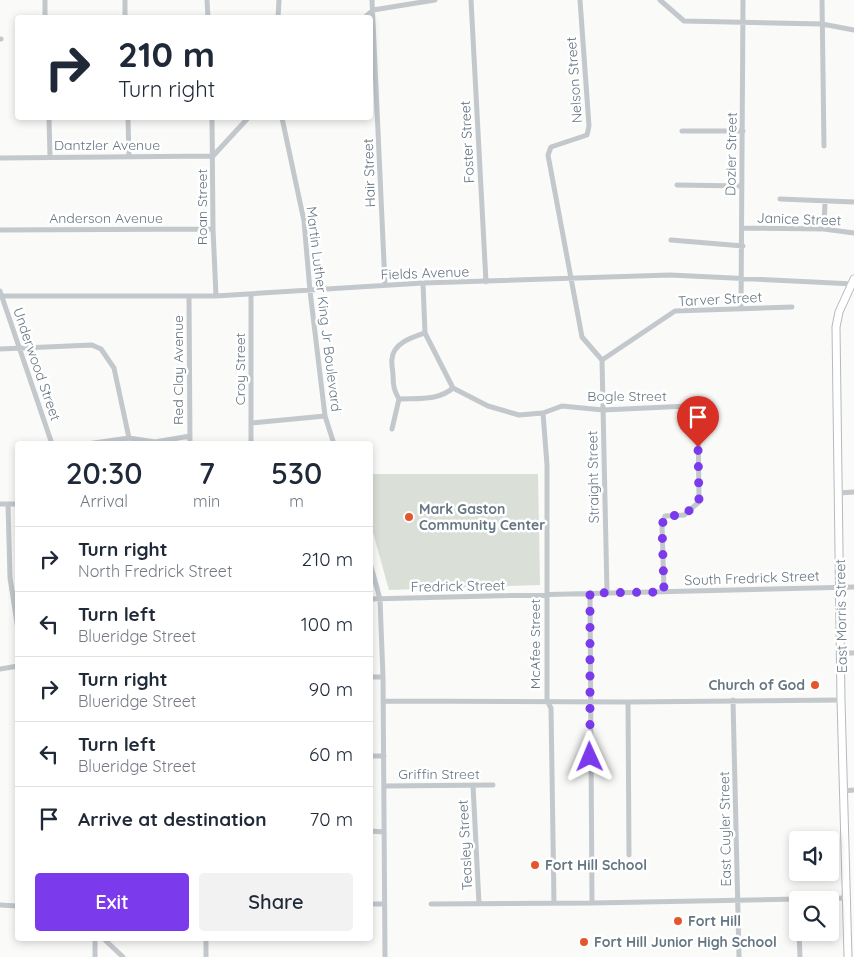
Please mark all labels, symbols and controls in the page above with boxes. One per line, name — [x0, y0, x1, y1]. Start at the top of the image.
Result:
text: 210 m — [118, 32, 215, 76]
icon: right — [35, 35, 100, 100]
street label: Nelson Street — [562, 36, 586, 124]
text: Turn right — [118, 75, 215, 103]
street label: Foster Street — [456, 100, 478, 184]
street label: Dozier Street — [721, 112, 741, 196]
street label: Dantzler Avenue — [54, 136, 160, 154]
street label: Hair Street — [359, 138, 379, 208]
street label: Roan Street — [193, 169, 211, 245]
street label: Martin Luther King Jr Boulevard — [302, 205, 346, 413]
street label: Anderson Avenue — [49, 209, 163, 227]
street label: Janice Street — [756, 209, 842, 229]
street label: Fields Avenue — [380, 262, 470, 284]
street label: Tarver Street — [677, 288, 763, 310]
street label: Underwood Street — [9, 305, 65, 423]
street label: Red Clay Avenue — [169, 315, 187, 425]
street label: Croy Street — [231, 332, 249, 405]
street label: Bogle Street — [587, 387, 667, 405]
pin — [677, 396, 719, 447]
icon: arrive — [684, 403, 712, 431]
street label: Straight Street — [583, 430, 603, 524]
text: 20:30 — [66, 454, 142, 492]
text: 7 — [199, 454, 215, 492]
text: 530 — [271, 454, 322, 492]
text: Arrival — [80, 491, 128, 511]
text: min — [193, 491, 220, 511]
text: m — [289, 491, 304, 511]
place label: Mark Gaston Community Center — [419, 500, 545, 534]
marker: Mark Gaston Community Center — [403, 511, 415, 523]
text: Turn right — [78, 537, 167, 561]
icon: right — [35, 545, 63, 573]
text: 210 m — [302, 547, 353, 571]
street label: East Morris Street — [831, 559, 851, 673]
text: North Fredrick Street — [78, 561, 232, 581]
street label: South Fredrick Street — [684, 567, 820, 589]
street label: Fredrick Street — [411, 576, 506, 596]
street label: McAfee Street — [526, 599, 544, 689]
text: Turn left — [78, 602, 156, 626]
icon: left — [35, 610, 63, 638]
text: 100 m — [301, 612, 353, 636]
text: Blueridge Street — [78, 626, 196, 646]
text: Turn right — [78, 667, 167, 691]
icon: right — [35, 675, 63, 703]
place label: Church of God — [709, 676, 805, 694]
text: 90 m — [309, 677, 353, 701]
marker: Church of God — [809, 679, 821, 691]
text: Blueridge Street — [78, 691, 196, 711]
position arrow — [563, 730, 615, 782]
text: Turn left — [78, 732, 156, 756]
icon: left — [35, 740, 63, 768]
text: 60 m — [309, 742, 353, 766]
text: Blueridge Street — [78, 756, 196, 776]
street label: Griffin Street — [398, 765, 480, 783]
street label: East Cuyler Street — [715, 771, 735, 887]
street label: Teasley Street — [454, 799, 476, 891]
icon: arrive — [35, 805, 63, 833]
text: Arrive at destination — [78, 807, 267, 831]
text: 70 m — [309, 807, 353, 831]
map controls — [789, 831, 839, 941]
button: sound — [789, 831, 839, 881]
place label: Fort Hill School — [545, 856, 647, 874]
marker: Fort Hill School — [529, 859, 541, 871]
button: Exit — [35, 873, 189, 931]
button: Share — [199, 873, 353, 931]
button: search — [789, 891, 839, 941]
place label: Fort Hill — [688, 912, 741, 930]
marker: Fort Hill — [672, 915, 684, 927]
place label: Fort Hill Junior High School — [594, 933, 777, 951]
marker: Fort Hill Junior High School — [578, 936, 590, 948]

